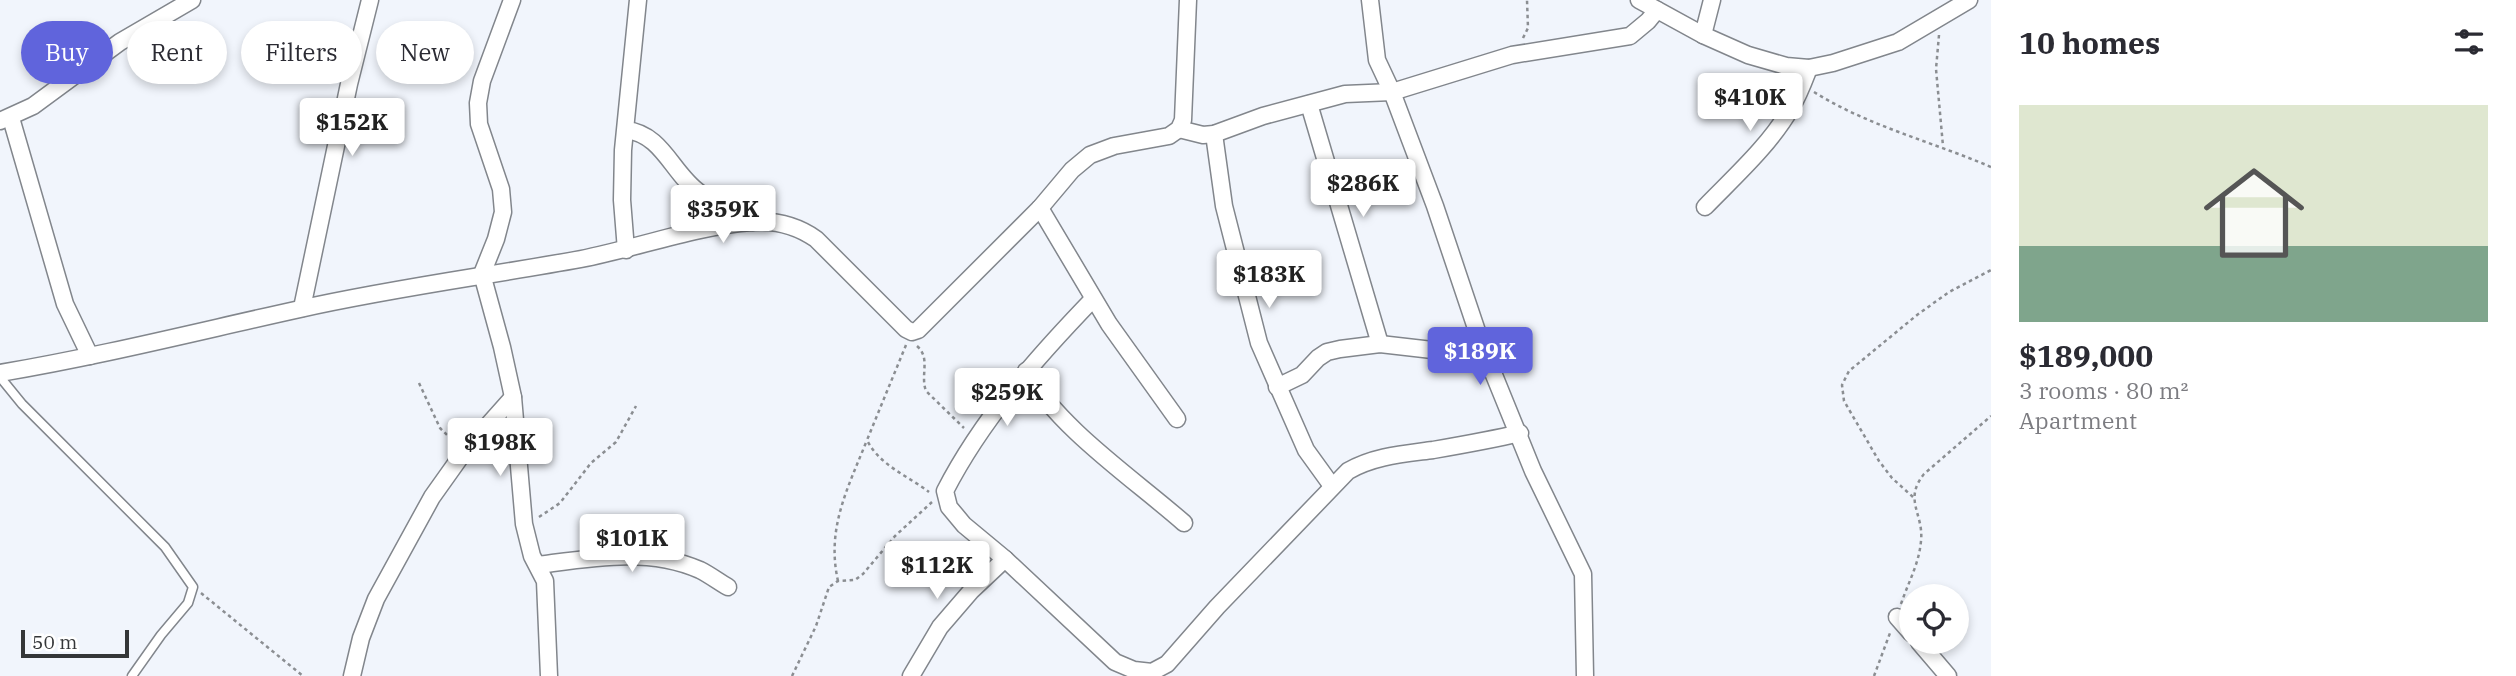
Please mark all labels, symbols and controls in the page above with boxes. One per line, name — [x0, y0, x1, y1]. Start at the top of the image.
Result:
chip: Buy — [21, 21, 113, 84]
chip: Rent — [127, 21, 227, 84]
chip: Filters — [241, 21, 362, 84]
chip: New — [376, 21, 474, 84]
text: 10 homes — [2019, 23, 2160, 62]
icon: filters — [2450, 23, 2488, 61]
pin: $410K — [1701, 74, 1799, 133]
text: $410K — [1714, 81, 1786, 111]
pin: $152K — [303, 99, 401, 158]
text: $152K — [316, 106, 388, 136]
icon: home — [2191, 150, 2317, 276]
pin: $286K — [1314, 160, 1412, 219]
text: $286K — [1327, 167, 1399, 197]
pin: $359K — [674, 186, 772, 245]
text: $359K — [687, 193, 759, 223]
pin: $183K — [1220, 250, 1318, 310]
text: $183K — [1233, 258, 1305, 288]
pin: $189K — [1431, 328, 1529, 387]
text: $189K — [1444, 335, 1516, 365]
text: $189,000 — [2019, 336, 2153, 375]
pin: $259K — [958, 368, 1056, 428]
text: 3 rooms · 80 m² — [2019, 375, 2189, 405]
text: $259K — [971, 376, 1043, 406]
text: Apartment — [2019, 405, 2137, 435]
pin: $198K — [451, 419, 549, 478]
text: $198K — [464, 426, 536, 456]
pin: $101K — [583, 514, 681, 574]
text: $101K — [596, 522, 668, 552]
pin: $112K — [888, 542, 986, 601]
text: $112K — [901, 549, 973, 579]
map controls — [1899, 584, 1969, 654]
button: locate — [1899, 584, 1969, 654]
scale bar — [21, 627, 130, 659]
text: 50 m — [32, 630, 77, 654]

